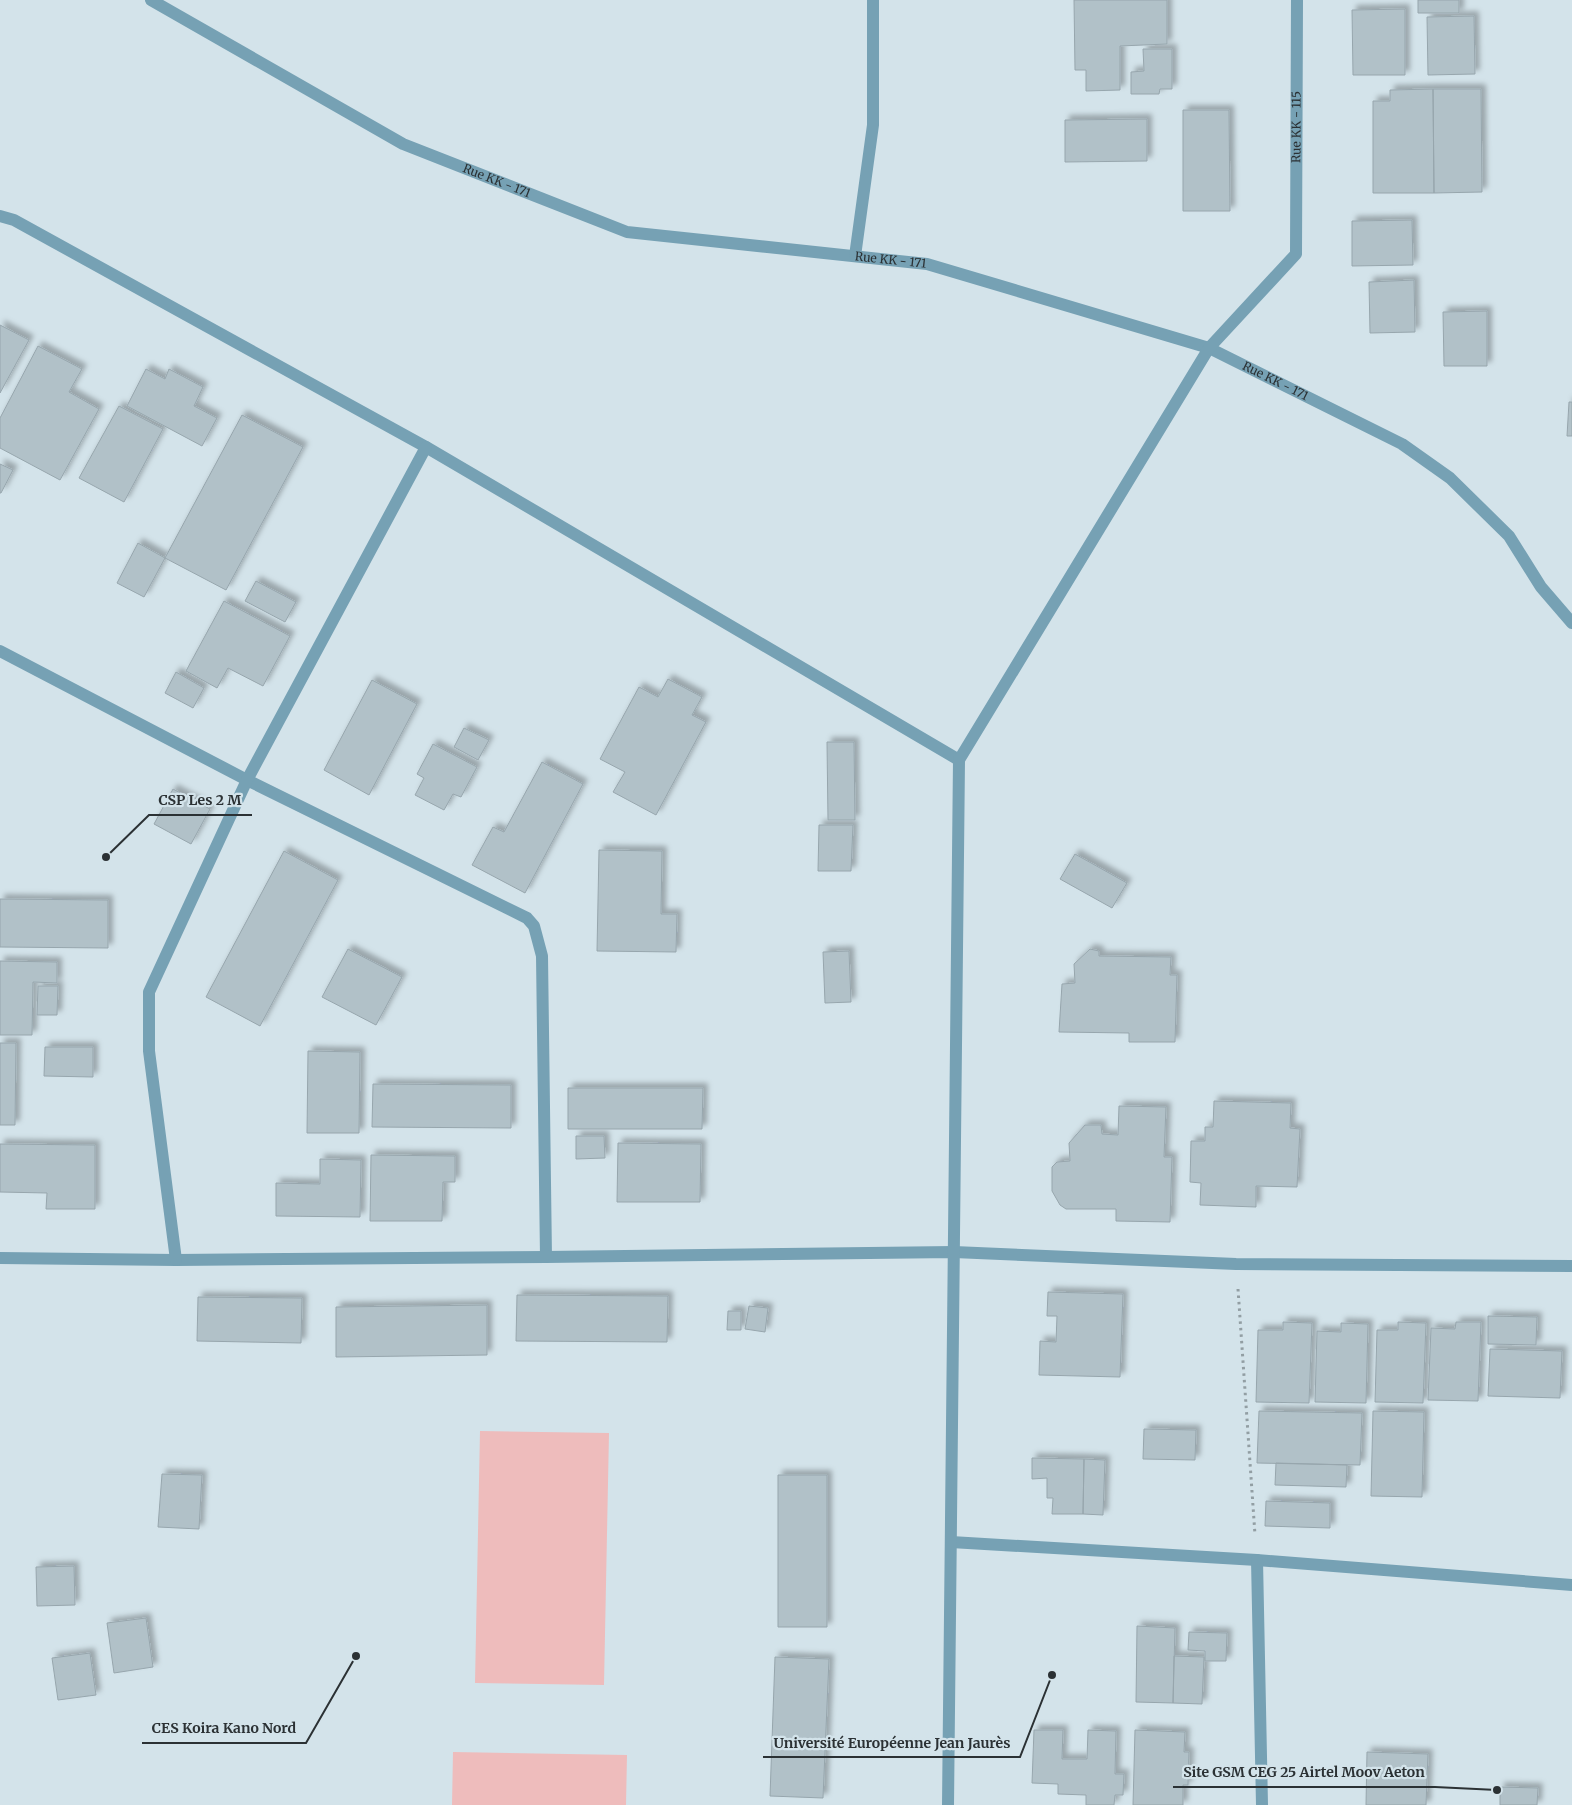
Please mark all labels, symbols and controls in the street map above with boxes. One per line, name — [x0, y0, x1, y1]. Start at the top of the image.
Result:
street label: Rue KK - 115 — [1288, 91, 1304, 163]
street label: Rue KK - 171 — [461, 160, 534, 201]
street label: Rue KK - 171 — [854, 248, 928, 271]
street label: Rue KK - 171 — [1240, 358, 1312, 404]
callout: CSP Les 2 M — [149, 786, 252, 815]
text: CSP Les 2 M — [158, 791, 242, 809]
callout: CES Koira Kano Nord — [142, 1714, 306, 1743]
text: CES Koira Kano Nord — [152, 1719, 297, 1737]
callout: Université Européenne Jean Jaurès — [763, 1728, 1020, 1757]
text: Université Européenne Jean Jaurès — [774, 1734, 1010, 1752]
callout: Site GSM CEG 25 Airtel Moov Aeton — [1173, 1758, 1435, 1787]
text: Site GSM CEG 25 Airtel Moov Aeton — [1183, 1763, 1425, 1781]

